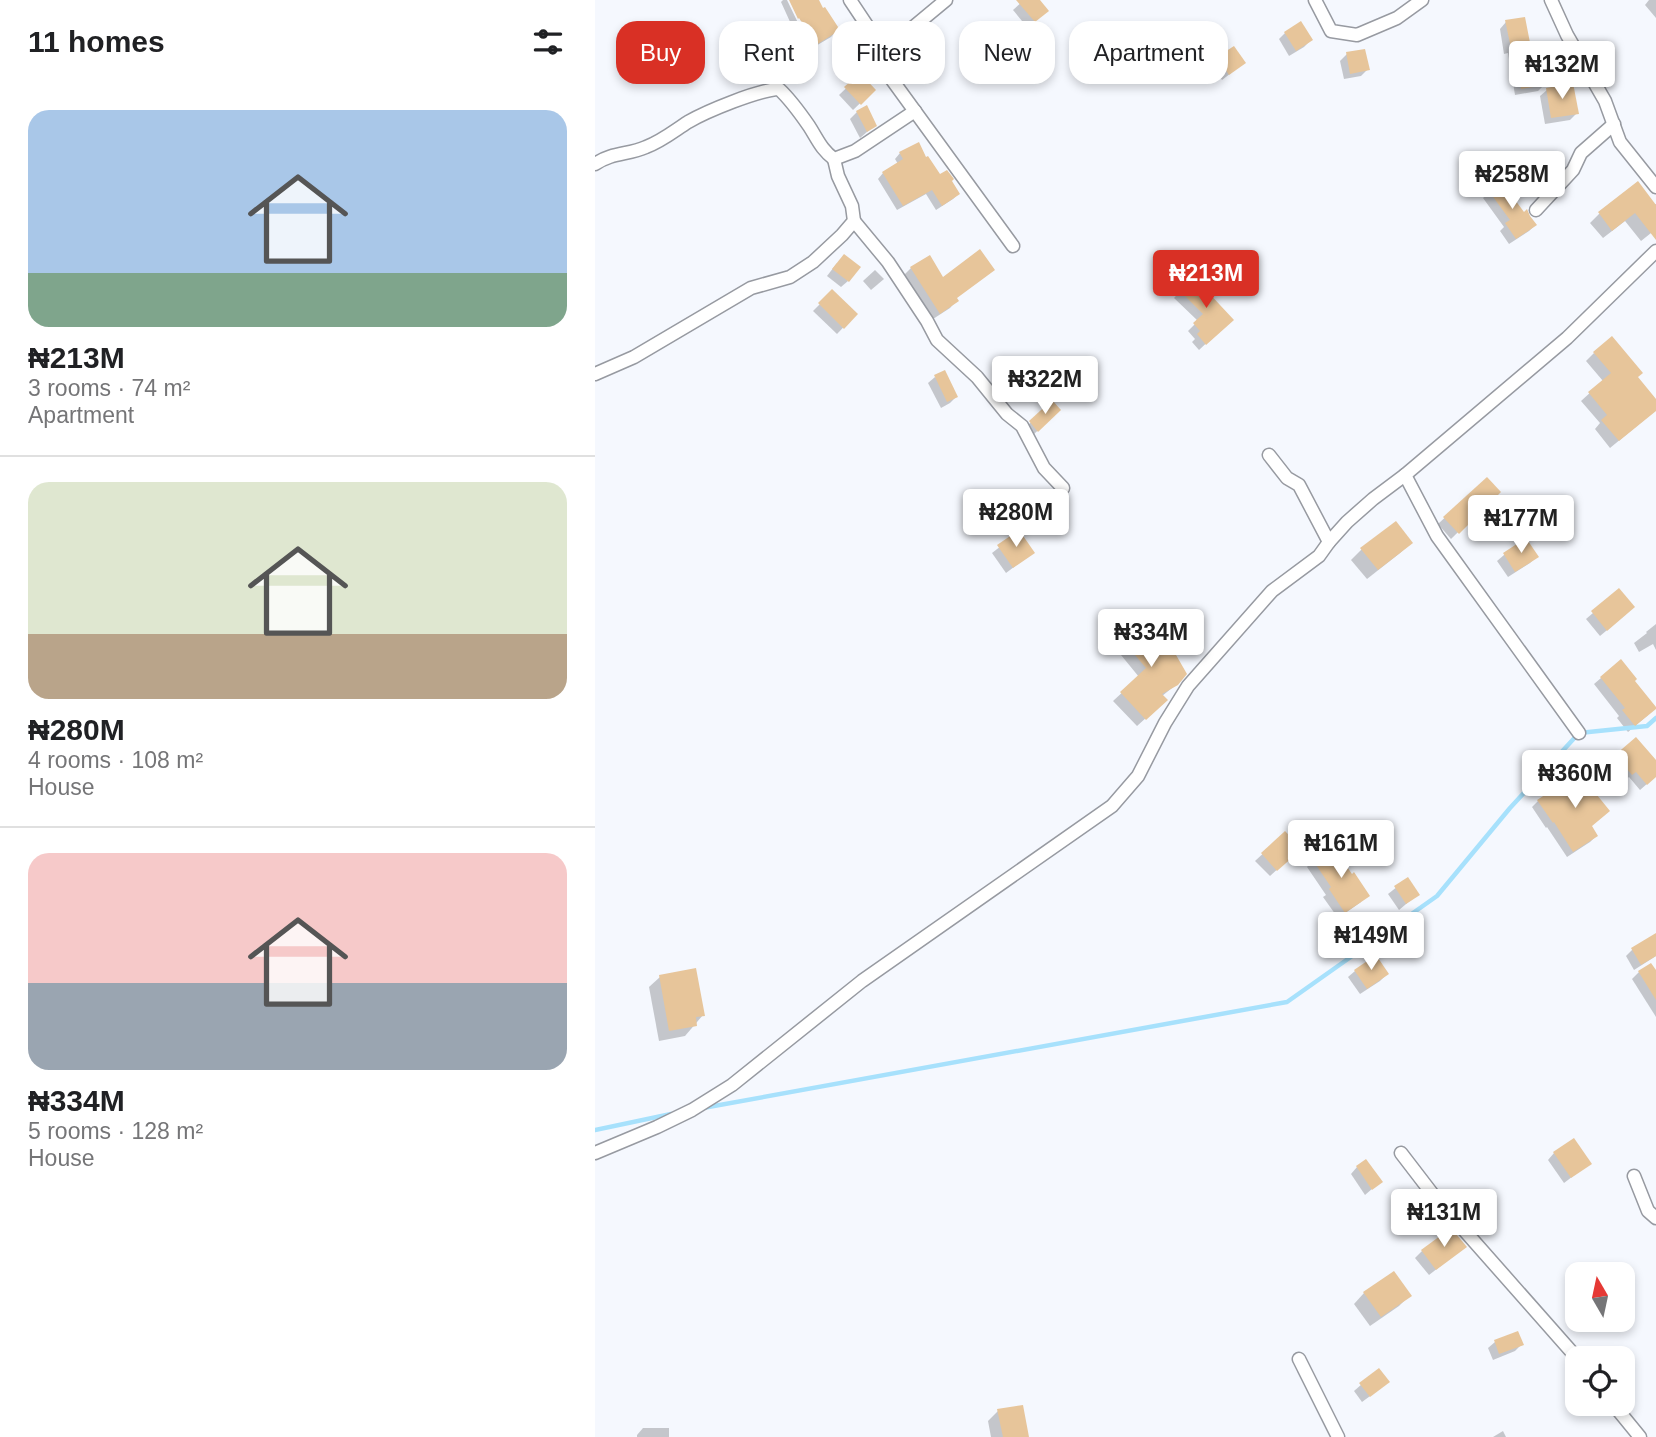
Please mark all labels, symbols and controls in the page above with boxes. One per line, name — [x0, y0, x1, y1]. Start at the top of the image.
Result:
chip: Buy — [616, 21, 705, 84]
chip: Rent — [719, 21, 818, 84]
chip: Filters — [832, 21, 945, 84]
chip: New — [959, 21, 1055, 84]
chip: Apartment — [1069, 21, 1228, 84]
icon: filters — [529, 23, 567, 61]
text: 11 homes — [28, 25, 165, 58]
pin: ₦132M — [1513, 42, 1611, 101]
text: ₦132M — [1525, 51, 1599, 77]
pin: ₦258M — [1463, 152, 1561, 211]
icon: home — [235, 156, 361, 282]
text: ₦258M — [1475, 161, 1549, 187]
pin: ₦213M — [1157, 250, 1255, 310]
text: ₦213M — [1169, 260, 1243, 286]
text: ₦213M — [28, 341, 125, 374]
pin: ₦322M — [996, 356, 1094, 416]
text: ₦322M — [1008, 366, 1082, 392]
text: 3 rooms · 74 m² — [28, 375, 190, 401]
text: Apartment — [28, 402, 134, 428]
pin: ₦280M — [967, 490, 1065, 549]
pin: ₦177M — [1472, 496, 1570, 555]
text: ₦280M — [979, 499, 1053, 525]
text: ₦177M — [1484, 505, 1558, 531]
icon: home — [235, 528, 361, 654]
pin: ₦334M — [1102, 610, 1200, 669]
text: ₦334M — [1114, 619, 1188, 645]
text: ₦280M — [28, 713, 125, 746]
text: 4 rooms · 108 m² — [28, 747, 203, 773]
pin: ₦360M — [1526, 750, 1624, 810]
text: ₦360M — [1538, 760, 1612, 786]
text: House — [28, 774, 94, 800]
pin: ₦161M — [1292, 820, 1390, 880]
text: ₦161M — [1304, 830, 1378, 856]
icon: home — [235, 899, 361, 1025]
pin: ₦149M — [1322, 912, 1420, 972]
text: ₦149M — [1334, 922, 1408, 948]
text: ₦334M — [28, 1084, 125, 1117]
text: 5 rooms · 128 m² — [28, 1118, 203, 1144]
text: House — [28, 1145, 94, 1171]
pin: ₦131M — [1395, 1190, 1493, 1249]
text: ₦131M — [1407, 1199, 1481, 1225]
north arrow — [1565, 1262, 1635, 1332]
map controls — [1565, 1262, 1635, 1416]
button: locate — [1565, 1346, 1635, 1416]

